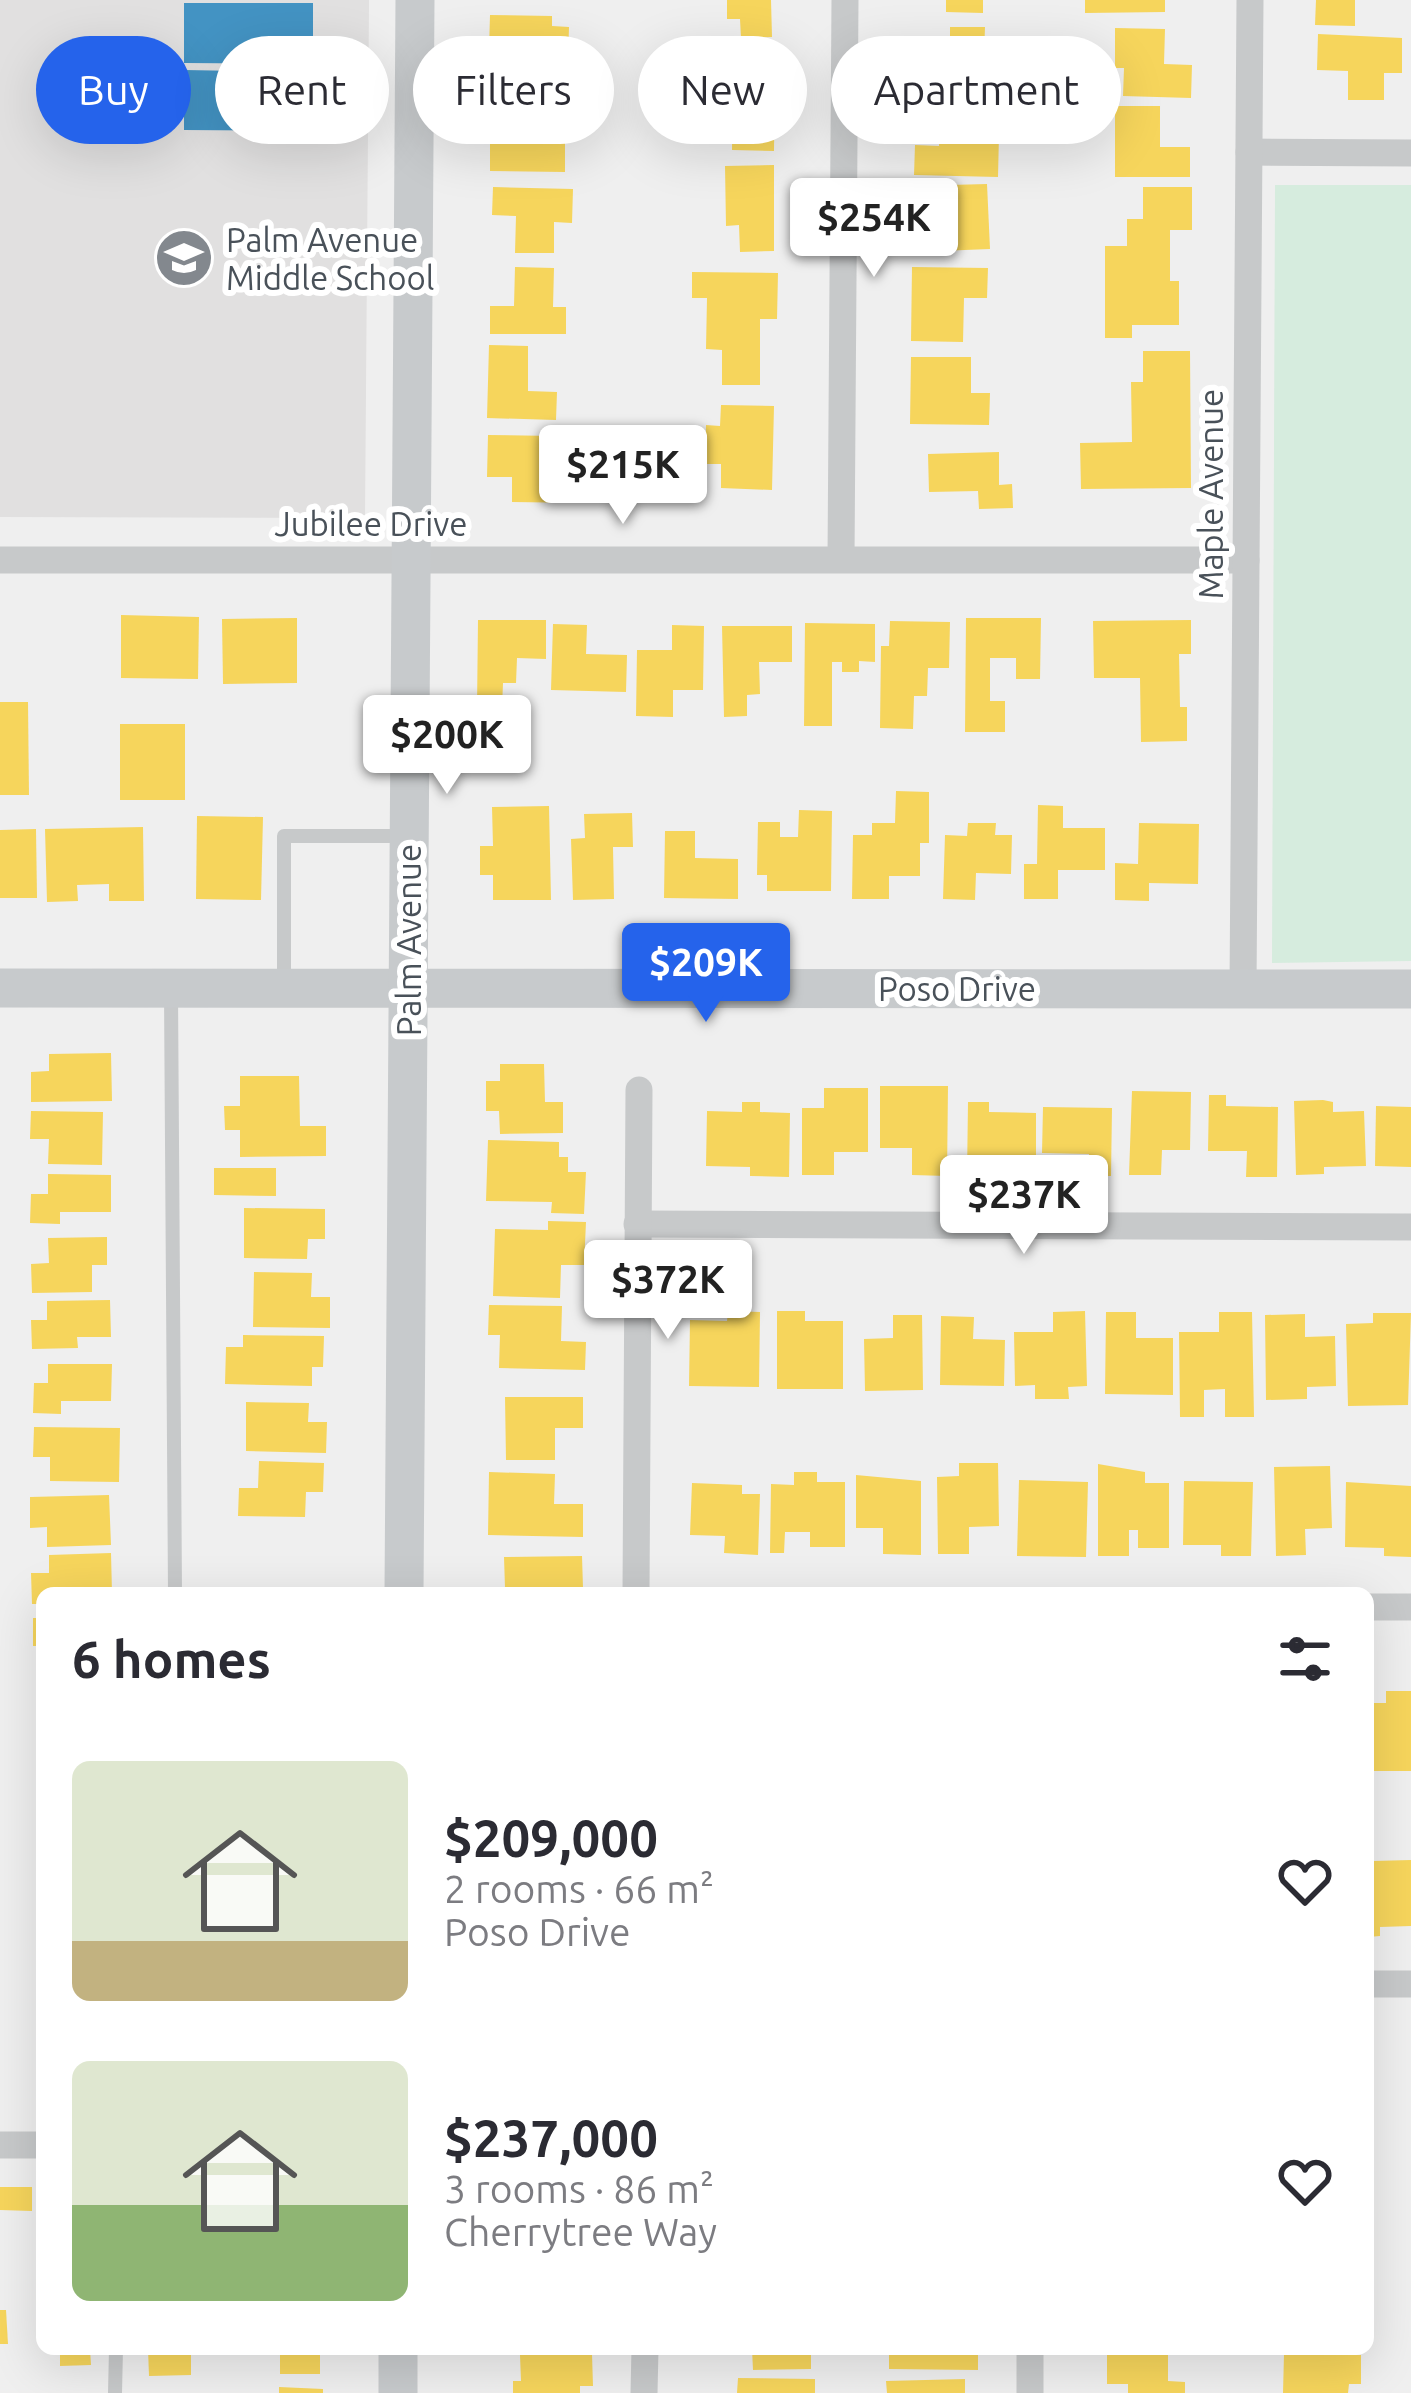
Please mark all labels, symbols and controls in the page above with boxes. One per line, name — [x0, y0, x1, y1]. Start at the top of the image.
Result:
chip: Buy — [36, 36, 191, 144]
chip: Rent — [215, 36, 389, 144]
chip: Filters — [413, 36, 614, 144]
chip: New — [638, 36, 807, 144]
chip: Apartment — [831, 36, 1121, 144]
pin: $254K — [790, 178, 958, 280]
text: $254K — [817, 195, 931, 238]
place label: Palm Avenue Middle School — [226, 221, 434, 296]
school or university icon: Palm Avenue Middle School — [153, 227, 215, 289]
street label: Maple Avenue — [1192, 389, 1229, 599]
pin: $215K — [539, 425, 707, 527]
text: $215K — [566, 442, 680, 485]
street label: Jubilee Drive — [274, 505, 468, 542]
pin: $200K — [363, 695, 531, 797]
text: $200K — [390, 712, 504, 755]
street label: Palm Avenue — [390, 844, 427, 1036]
pin: $209K — [622, 923, 790, 1025]
text: $209K — [649, 940, 763, 983]
street label: Poso Drive — [878, 970, 1036, 1007]
pin: $237K — [940, 1155, 1108, 1257]
text: $237K — [967, 1172, 1081, 1215]
pin: $372K — [584, 1240, 752, 1342]
text: $372K — [611, 1257, 725, 1300]
icon: filters — [1272, 1626, 1338, 1692]
text: 6 homes — [72, 1630, 271, 1688]
icon: home — [168, 1809, 312, 1953]
text: $209,000 — [444, 1809, 658, 1867]
icon: heart — [1272, 1848, 1338, 1914]
text: 2 rooms · 66 m² — [444, 1867, 714, 1910]
text: Poso Drive — [444, 1910, 631, 1953]
icon: home — [168, 2109, 312, 2253]
text: $237,000 — [444, 2109, 658, 2167]
icon: heart — [1272, 2148, 1338, 2214]
text: 3 rooms · 86 m² — [444, 2167, 714, 2210]
text: Cherrytree Way — [444, 2210, 717, 2253]

